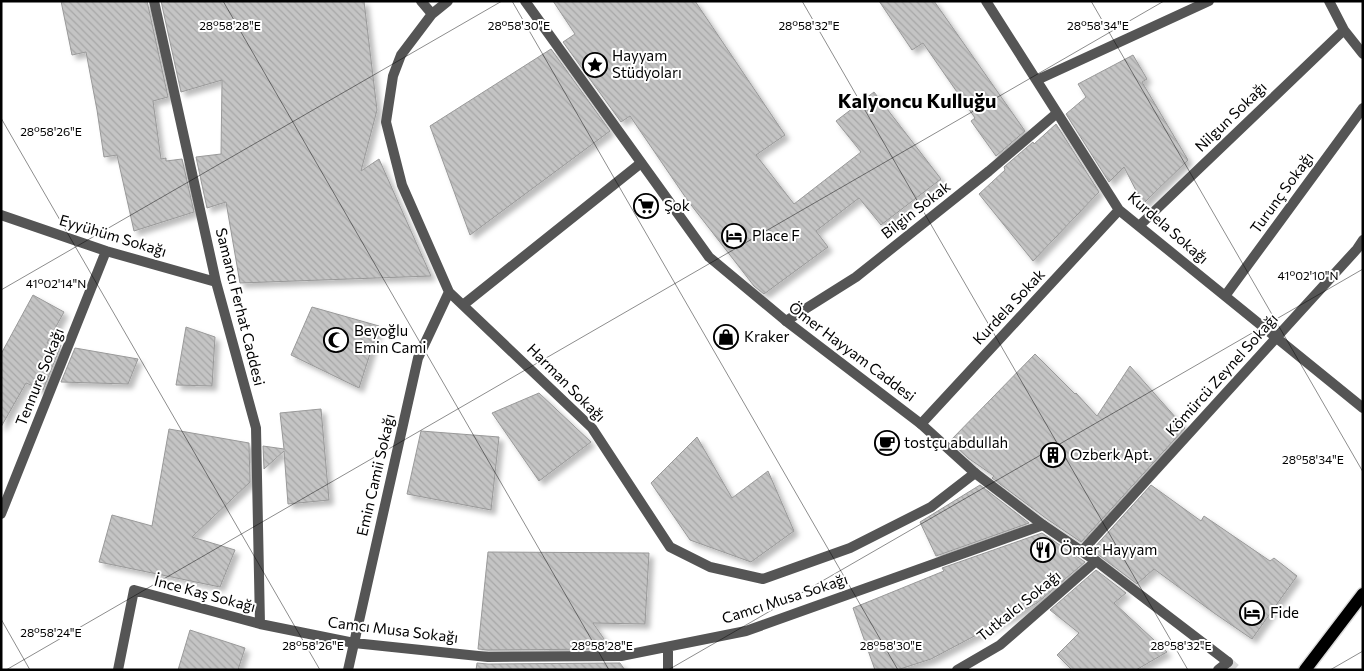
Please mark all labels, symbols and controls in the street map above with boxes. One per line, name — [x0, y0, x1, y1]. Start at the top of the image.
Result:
text: 28°58'28"E — [199, 18, 261, 32]
text: 28°58'30"E — [488, 18, 550, 32]
text: 28°58'32"E — [778, 18, 840, 32]
text: 28°58'34"E — [1067, 18, 1129, 32]
place label: Hayyam Stüdyoları — [612, 46, 682, 81]
place icon: Hayyam Stüdyoları — [582, 52, 608, 78]
street label: Nilgun Sokağı — [1191, 78, 1270, 155]
district label: Kalyoncu Kulluğu — [838, 88, 996, 112]
text: 28°58'26"E — [20, 124, 82, 138]
street label: Turunç Sokağı — [1246, 148, 1317, 236]
street label: Bilgin Sokak — [877, 177, 953, 242]
street label: Kurdela Sokağı — [1125, 187, 1213, 267]
supermarket icon: Şok — [633, 193, 659, 219]
place label: Şok — [664, 196, 690, 214]
street label: Eyyühüm Sokağı — [57, 210, 169, 260]
hotel icon: Place F — [721, 223, 747, 249]
street label: Samancı Ferhat Caddesi — [213, 226, 269, 388]
place label: Place F — [752, 226, 800, 244]
street label: Kurdela Sokak — [969, 265, 1048, 348]
text: 41°02'10"N — [1277, 268, 1339, 282]
text: 41°02'14"N — [26, 276, 86, 290]
street label: Ömer Hayyam Caddesi — [786, 298, 920, 405]
street label: Kömürcü Zeynel Sokağı — [1161, 309, 1281, 439]
place label: Beyoğlu Emin Cami — [354, 321, 426, 356]
shop icon: Kraker — [713, 324, 739, 350]
street label: Tennure Sokağı — [11, 325, 67, 428]
mosque icon: Beyoğlu Emin Cami — [323, 327, 349, 353]
place label: Kraker — [744, 327, 789, 345]
street label: Harman Sokağı — [524, 339, 610, 425]
street label: Emin Camii Sokağı — [352, 412, 398, 538]
cafe icon: tostçu abdullah — [874, 430, 900, 456]
place label: tostçu abdullah — [904, 433, 1008, 451]
building icon: Ozberk Apt. — [1040, 442, 1066, 468]
place label: Ozberk Apt. — [1070, 445, 1152, 463]
text: 28°58'34"E — [1282, 452, 1344, 466]
restaurant icon: Ömer Hayyam — [1030, 537, 1056, 563]
place label: Ömer Hayyam — [1060, 540, 1157, 558]
street label: Tutkalcı Sokağı — [973, 566, 1064, 644]
street label: Camcı Musa Sokağı — [719, 569, 850, 627]
street label: İnce Kaş Sokağı — [153, 571, 258, 615]
hotel icon: Fide — [1239, 600, 1265, 626]
place label: Fide — [1270, 603, 1299, 621]
street label: Camcı Musa Sokağı — [327, 612, 459, 646]
text: 28°58'24"E — [20, 625, 82, 639]
text: 28°58'26"E — [282, 638, 344, 652]
text: 28°58'28"E — [571, 638, 633, 652]
text: 28°58'30"E — [860, 638, 922, 652]
text: 28°58'32"E — [1150, 638, 1212, 652]

